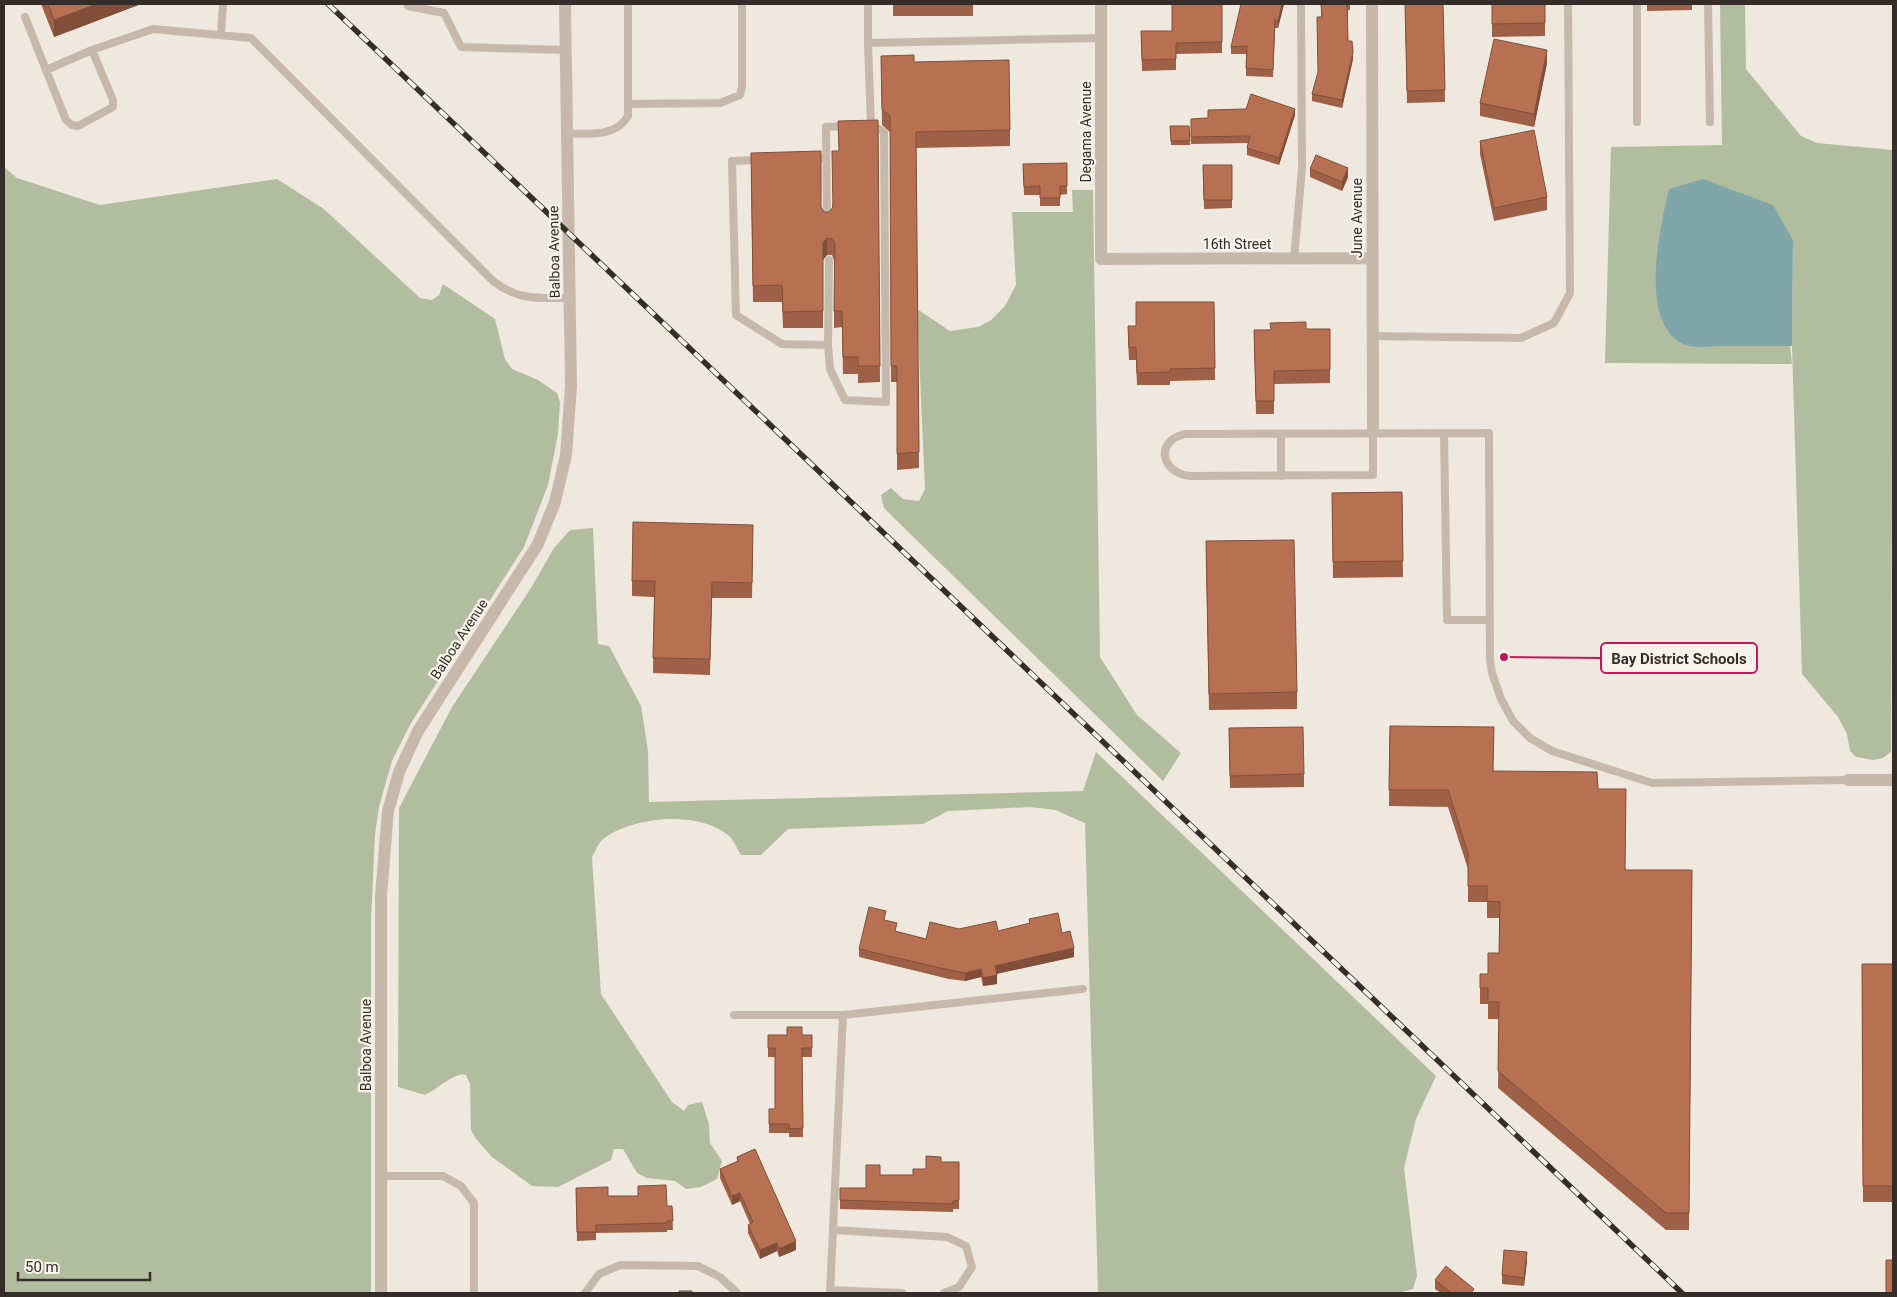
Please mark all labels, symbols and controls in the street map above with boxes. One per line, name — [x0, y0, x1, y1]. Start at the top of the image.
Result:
street label: Degama Avenue — [1078, 81, 1094, 183]
street label: June Avenue — [1349, 178, 1365, 258]
street label: Balboa Avenue — [545, 206, 563, 298]
street label: 16th Street — [1203, 236, 1272, 252]
street label: Balboa Avenue — [427, 596, 491, 682]
callout: Bay District Schools — [1601, 643, 1757, 673]
text: Bay District Schools — [1611, 650, 1747, 668]
street label: Balboa Avenue — [358, 999, 374, 1091]
scale bar — [18, 1250, 150, 1282]
text: 50 m — [25, 1258, 59, 1276]

